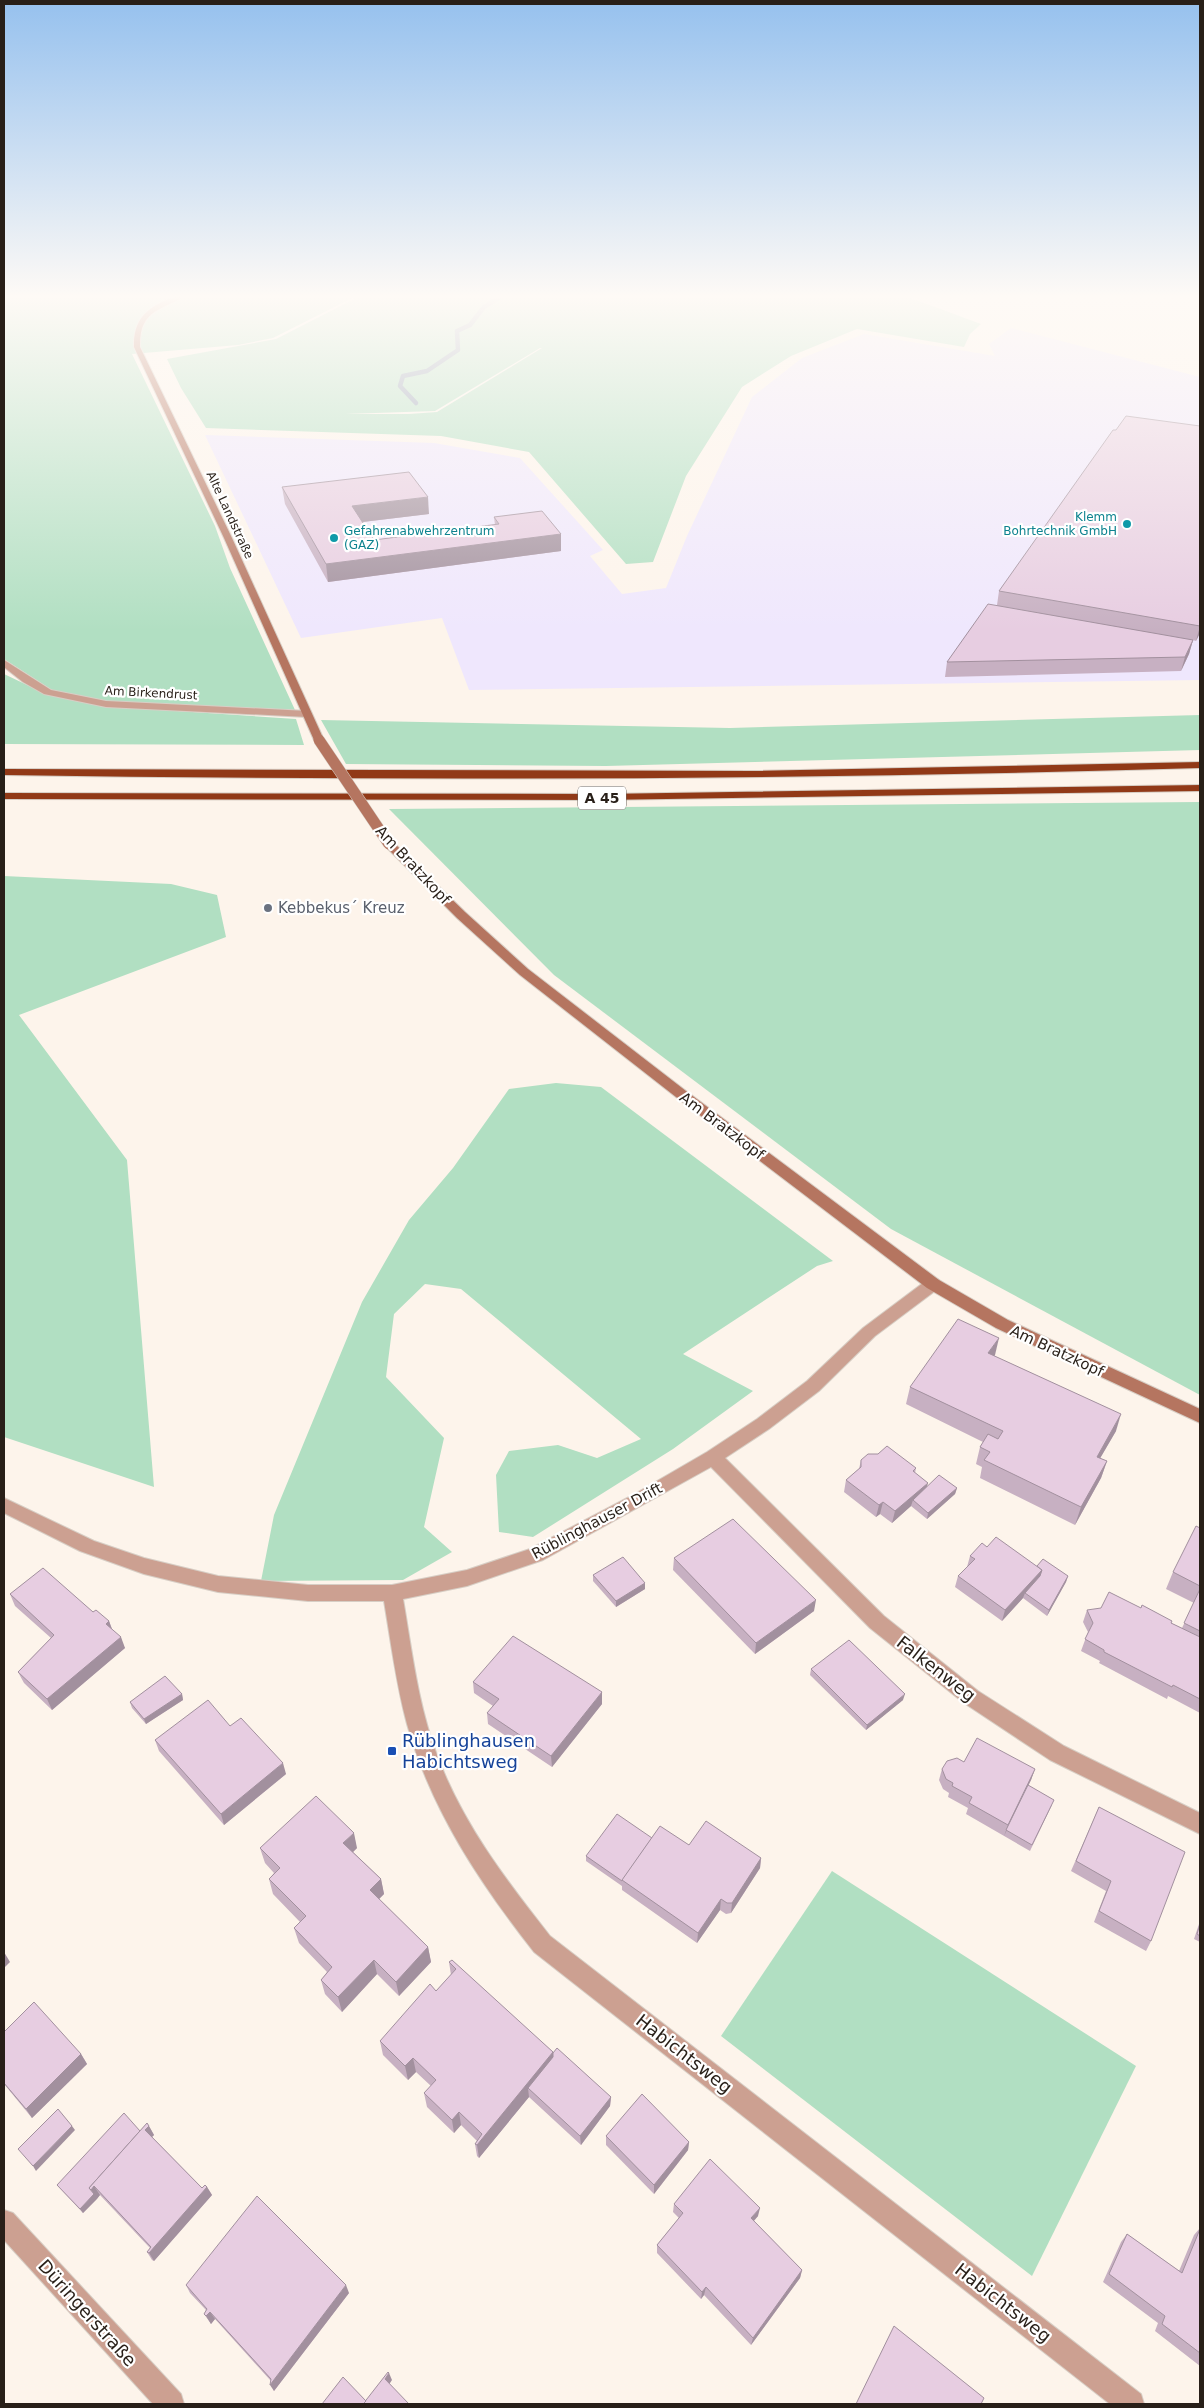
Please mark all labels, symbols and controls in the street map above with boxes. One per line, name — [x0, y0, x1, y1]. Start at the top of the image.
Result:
street label: Alte Landstraße — [204, 469, 256, 561]
place label: Klemm Bohrtechnik GmbH — [1003, 510, 1117, 538]
marker: Klemm Bohrtechnik GmbH — [1121, 518, 1133, 530]
place label: Gefahrenabwehrzentrum (GAZ) — [344, 524, 494, 552]
marker: Gefahrenabwehrzentrum (GAZ) — [328, 532, 340, 544]
street label: Am Birkendrust — [104, 684, 198, 702]
road number: A 45 — [578, 786, 626, 810]
street label: Am Bratzkopf — [372, 822, 455, 909]
place label: Kebbekus´ Kreuz — [278, 899, 405, 917]
marker: Kebbekus´ Kreuz — [262, 902, 274, 914]
street label: Am Bratzkopf — [676, 1088, 768, 1164]
street label: Am Bratzkopf — [1007, 1321, 1107, 1381]
street label: Rüblinghauser Drift — [529, 1479, 665, 1563]
street label: Falkenweg — [893, 1631, 980, 1706]
place label: Rüblinghausen Habichtsweg — [402, 1730, 535, 1772]
marker: Rüblinghausen Habichtsweg — [386, 1745, 398, 1757]
street label: Habichtsweg — [632, 2010, 736, 2098]
street label: Düringerstraße — [34, 2255, 141, 2370]
street label: Habichtsweg — [951, 2259, 1055, 2347]

